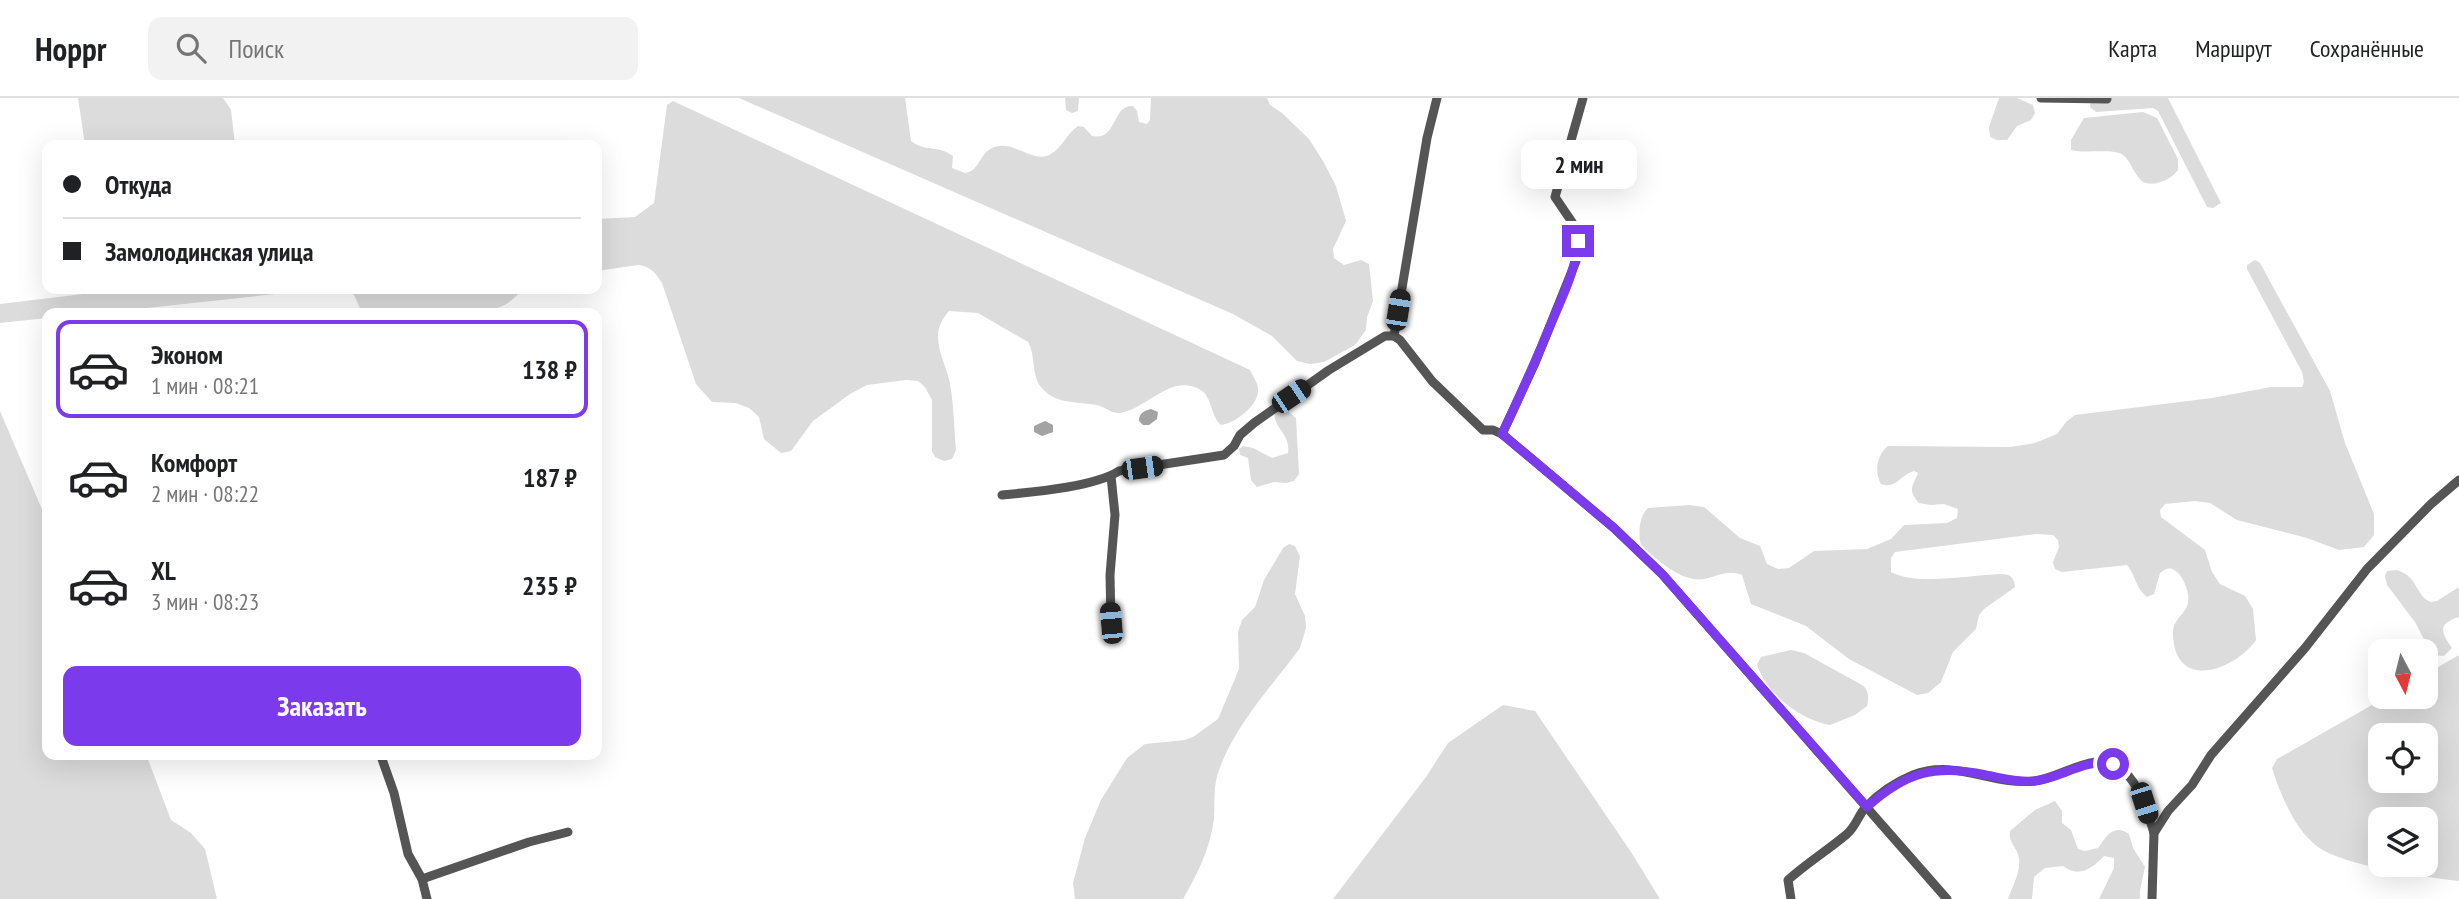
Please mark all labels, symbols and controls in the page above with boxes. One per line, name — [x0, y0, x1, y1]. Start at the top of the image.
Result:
search box — [148, 17, 638, 80]
text: Hoppr — [35, 27, 106, 70]
icon: search — [172, 29, 210, 67]
text: Поиск — [228, 32, 284, 65]
text: Карта — [2108, 33, 2157, 64]
text: Маршрут — [2195, 33, 2272, 64]
text: Сохранённые — [2310, 33, 2424, 64]
callout: 2 мин — [1520, 139, 1636, 188]
text: 2 мин — [1554, 150, 1604, 179]
text: Откуда — [105, 168, 172, 201]
route end — [1562, 225, 1594, 257]
text: Замолодинская улица — [105, 235, 313, 268]
car — [1385, 288, 1412, 332]
icon: car — [67, 338, 130, 401]
text: Эконом — [151, 338, 223, 371]
text: 138 ₽ — [522, 353, 577, 386]
text: 1 мин · 08:21 — [151, 371, 259, 400]
car — [1268, 376, 1315, 416]
icon: car — [67, 446, 130, 509]
text: Комфорт — [151, 446, 237, 479]
car — [1120, 455, 1165, 481]
text: 187 ₽ — [523, 461, 577, 494]
text: 2 мин · 08:22 — [151, 479, 259, 508]
icon: car — [67, 554, 130, 617]
text: XL — [151, 554, 176, 587]
text: 235 ₽ — [522, 569, 577, 602]
text: 3 мин · 08:23 — [151, 587, 259, 616]
car — [1099, 601, 1124, 645]
north arrow — [2368, 639, 2438, 709]
map controls — [2368, 639, 2438, 877]
button: Заказать — [63, 666, 581, 746]
button: locate — [2368, 723, 2438, 793]
route start — [2097, 748, 2129, 780]
car — [2128, 780, 2161, 826]
button: layers — [2368, 807, 2438, 877]

